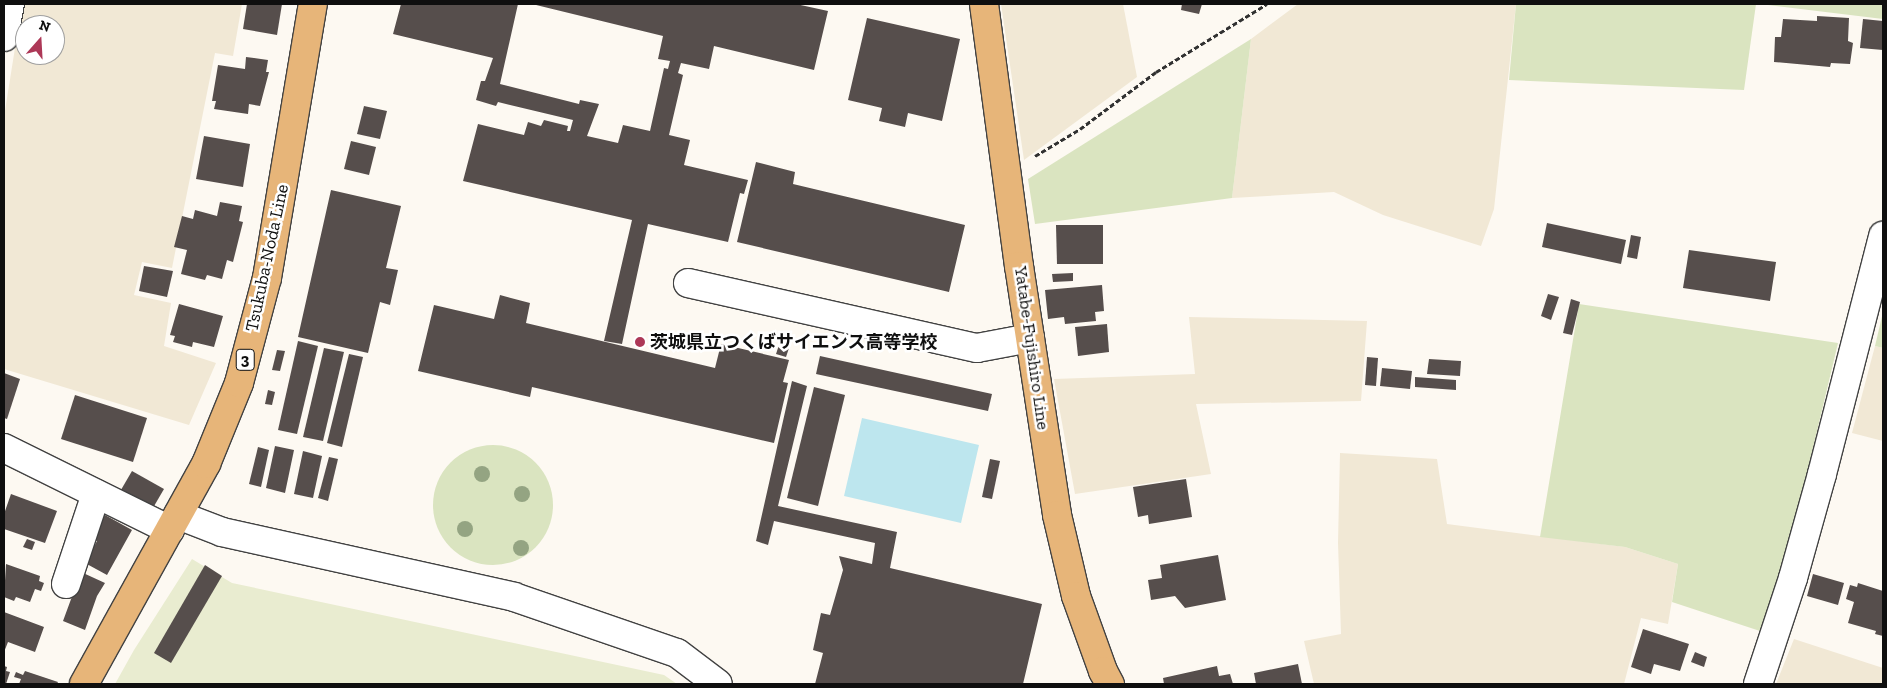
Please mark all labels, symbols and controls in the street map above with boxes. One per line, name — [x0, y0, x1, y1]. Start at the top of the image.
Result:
north arrow — [15, 15, 65, 65]
text: N — [37, 17, 53, 36]
street label: Tsukuba-Noda Line — [241, 182, 293, 334]
street label: Yatabe-Fujishiro Line — [1010, 265, 1054, 431]
place label: 茨城県立つくばサイエンス高等学校 — [650, 331, 938, 353]
marker: 茨城県立つくばサイエンス高等学校 — [634, 336, 646, 348]
road number: 3 — [235, 346, 255, 374]

